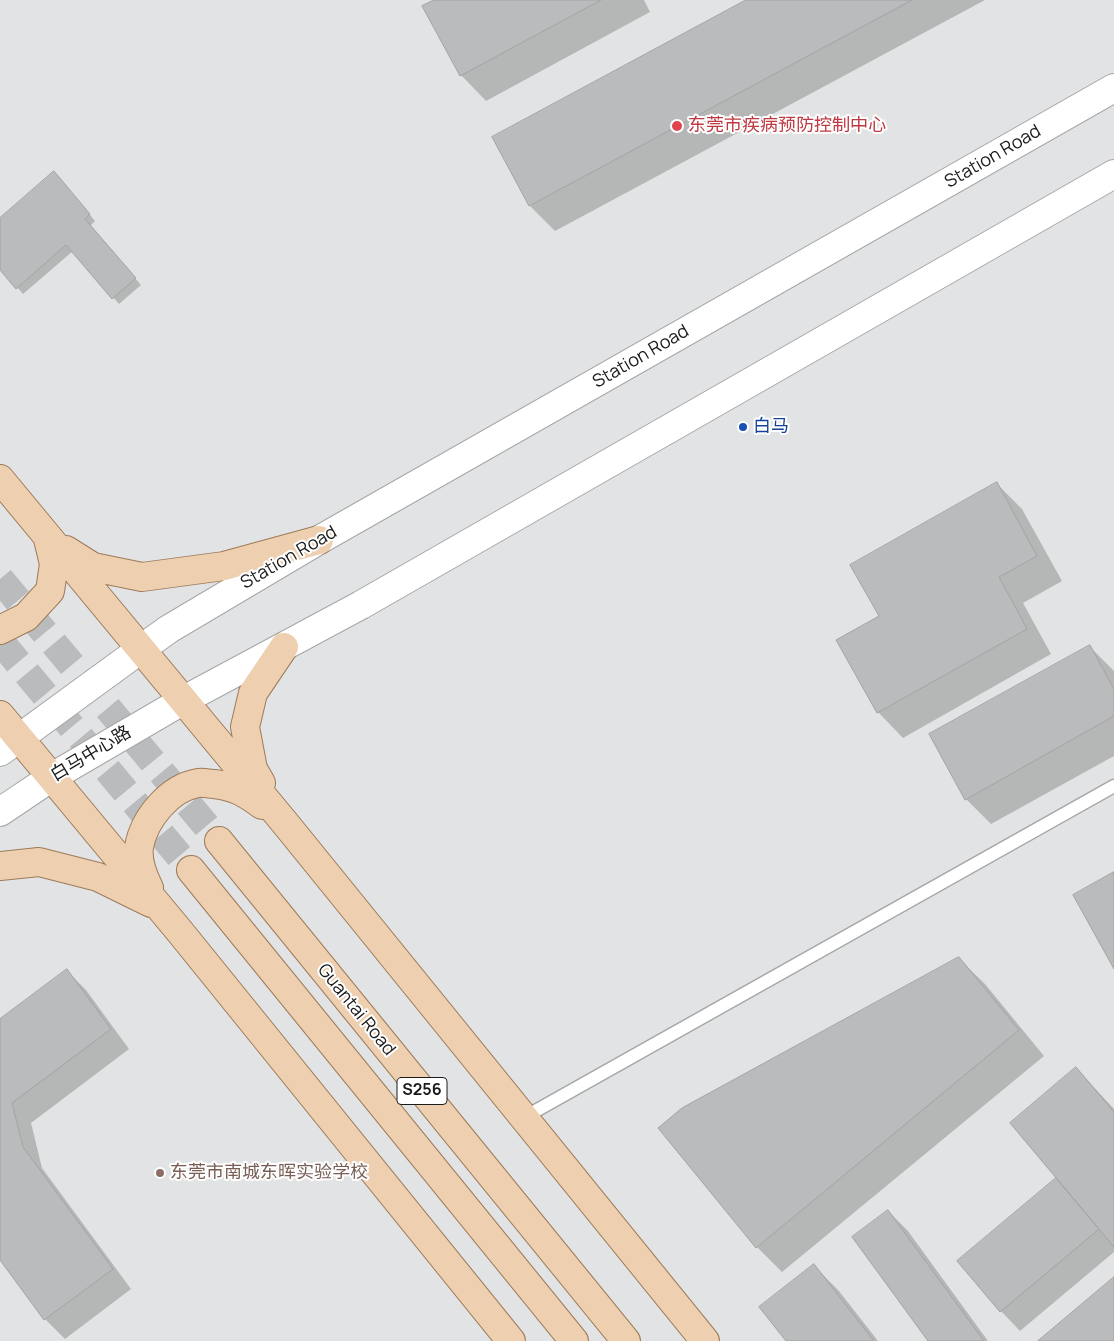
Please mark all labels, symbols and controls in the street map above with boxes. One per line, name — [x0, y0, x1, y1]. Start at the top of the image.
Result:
place label: 东莞市疾病预防控制中心 — [688, 115, 886, 137]
marker: 东莞市疾病预防控制中心 — [670, 119, 684, 133]
street label: Station Road — [941, 121, 1045, 193]
street label: Station Road — [589, 321, 693, 393]
place label: 白马 — [753, 416, 789, 438]
marker: 白马 — [737, 421, 749, 433]
street label: Station Road — [237, 522, 341, 594]
street label: 白马中心路 — [47, 722, 135, 786]
street label: Guantai Road — [312, 960, 400, 1060]
road number: S256 — [397, 1078, 447, 1104]
place label: 东莞市南城东晖实验学校 — [170, 1162, 368, 1184]
marker: 东莞市南城东晖实验学校 — [154, 1167, 166, 1179]

